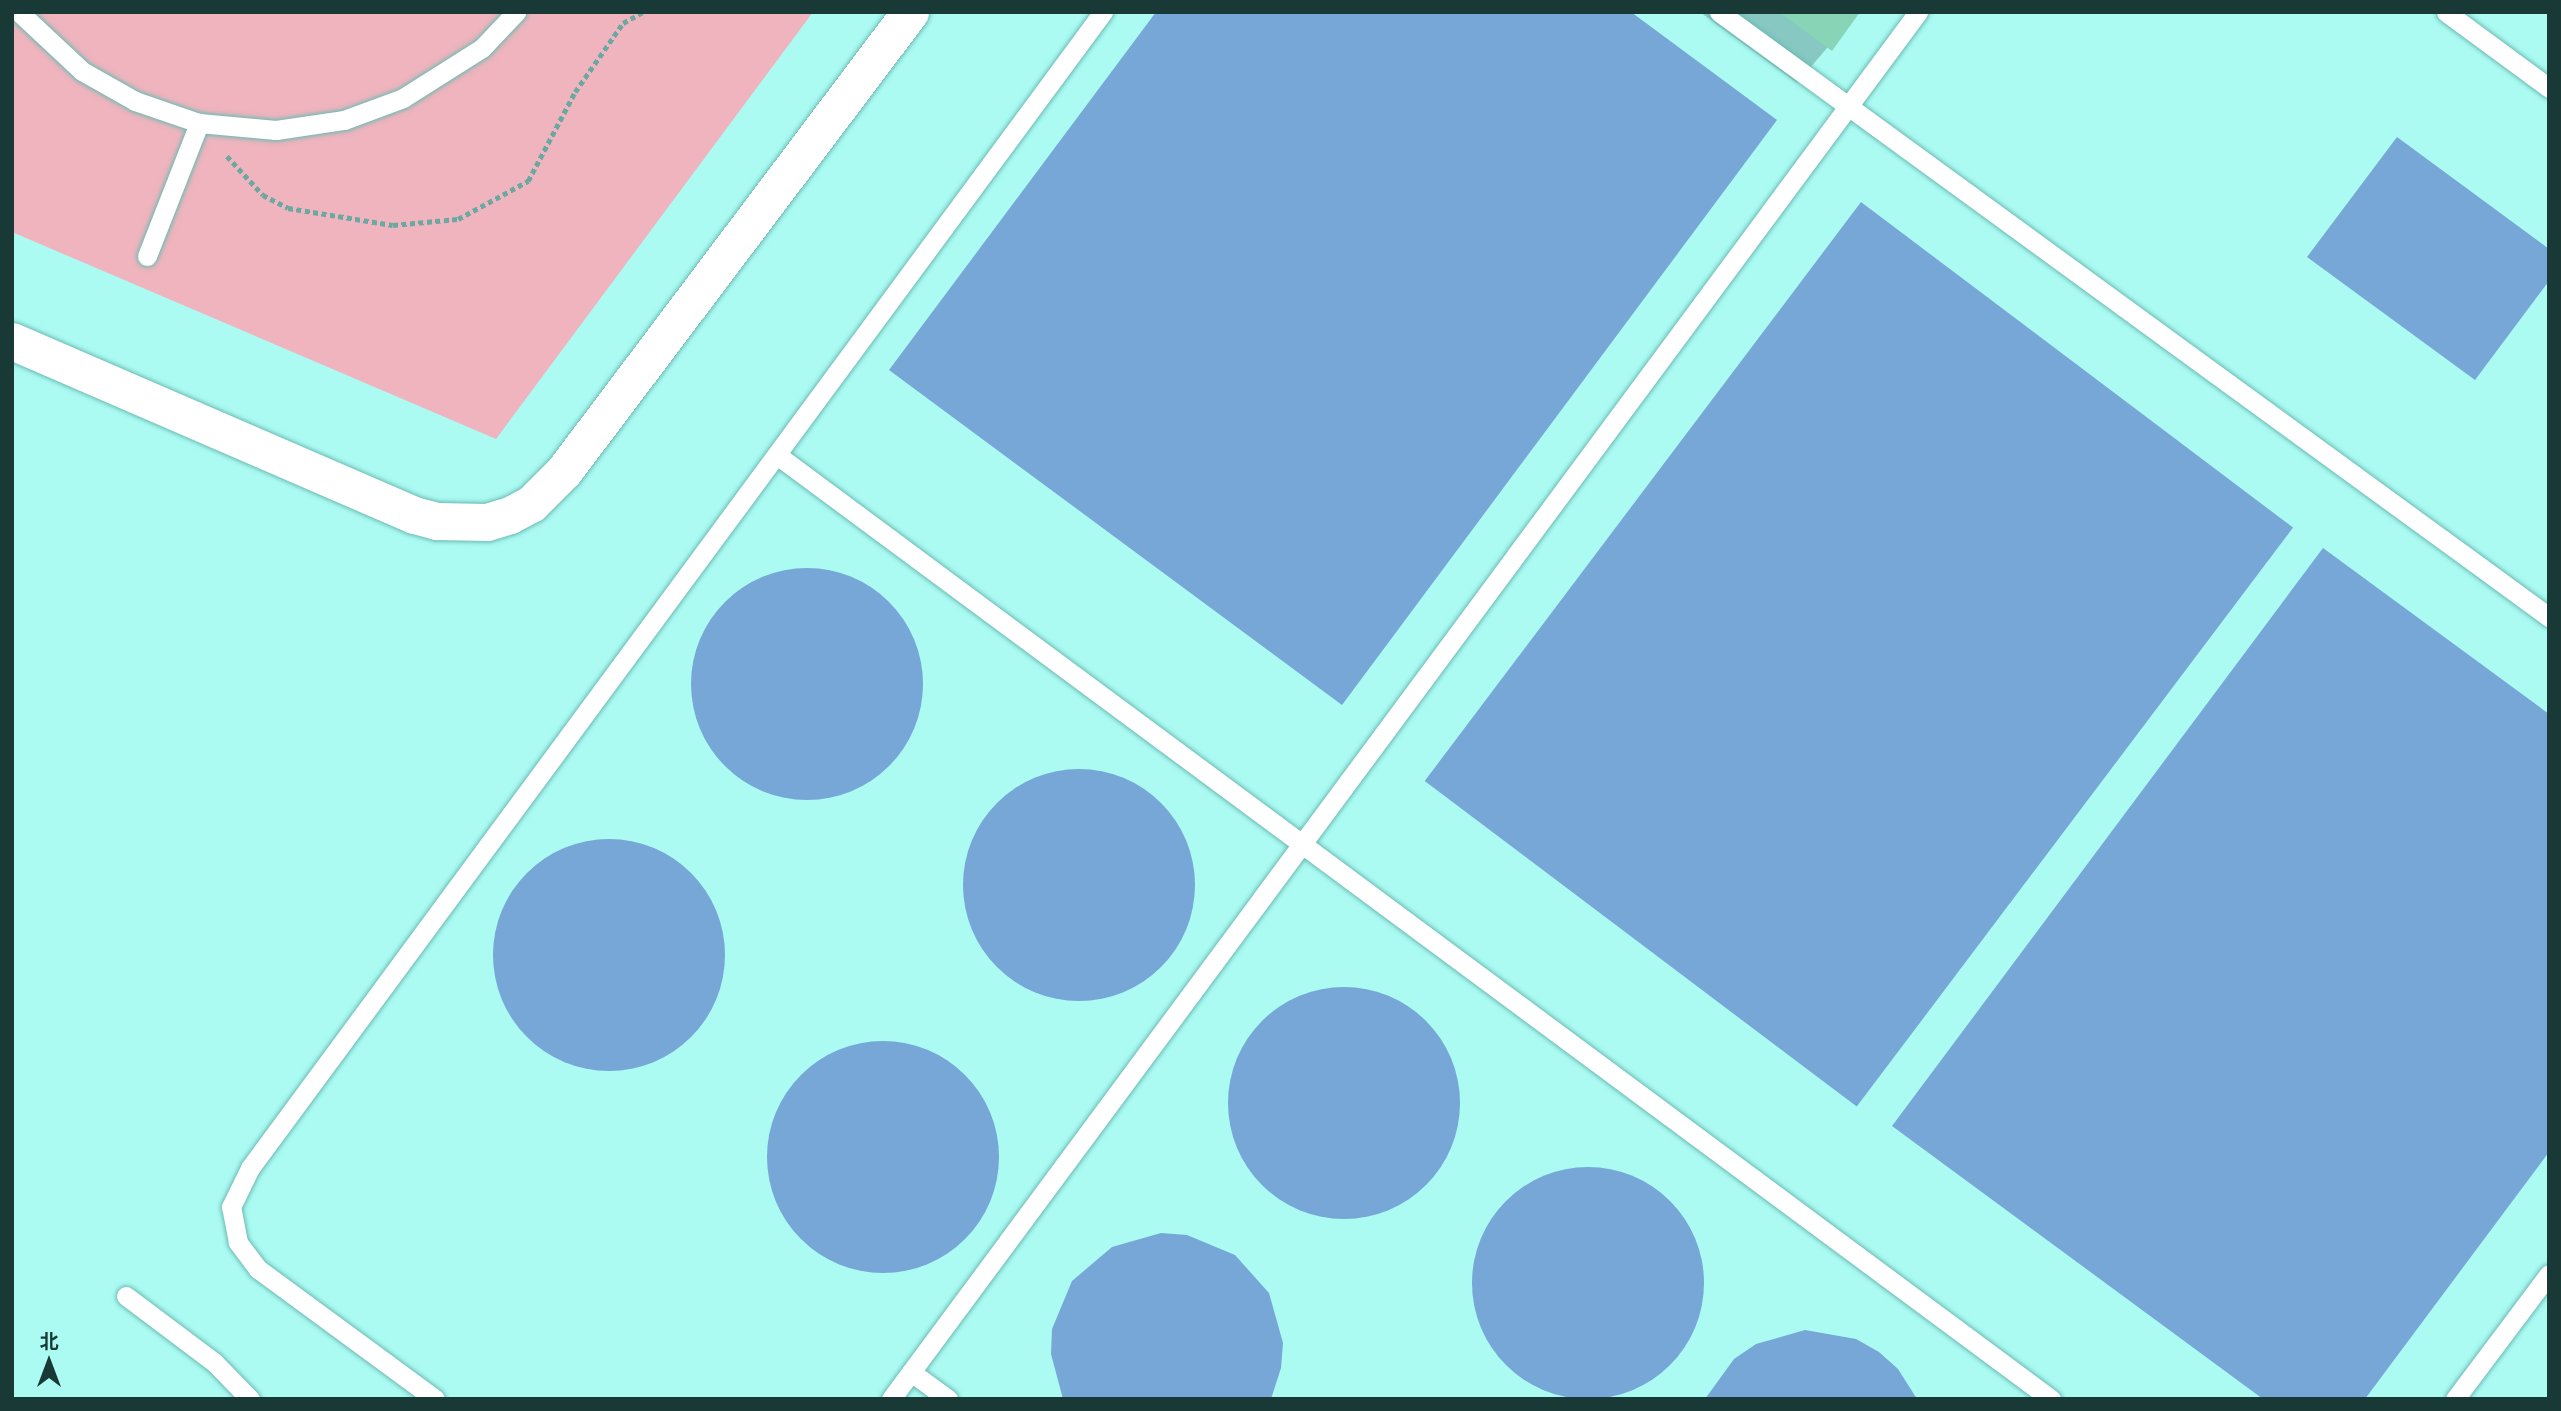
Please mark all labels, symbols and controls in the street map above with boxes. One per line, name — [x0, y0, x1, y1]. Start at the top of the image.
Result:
north arrow — [14, 1327, 84, 1397]
text: 北 — [39, 1329, 59, 1352]

